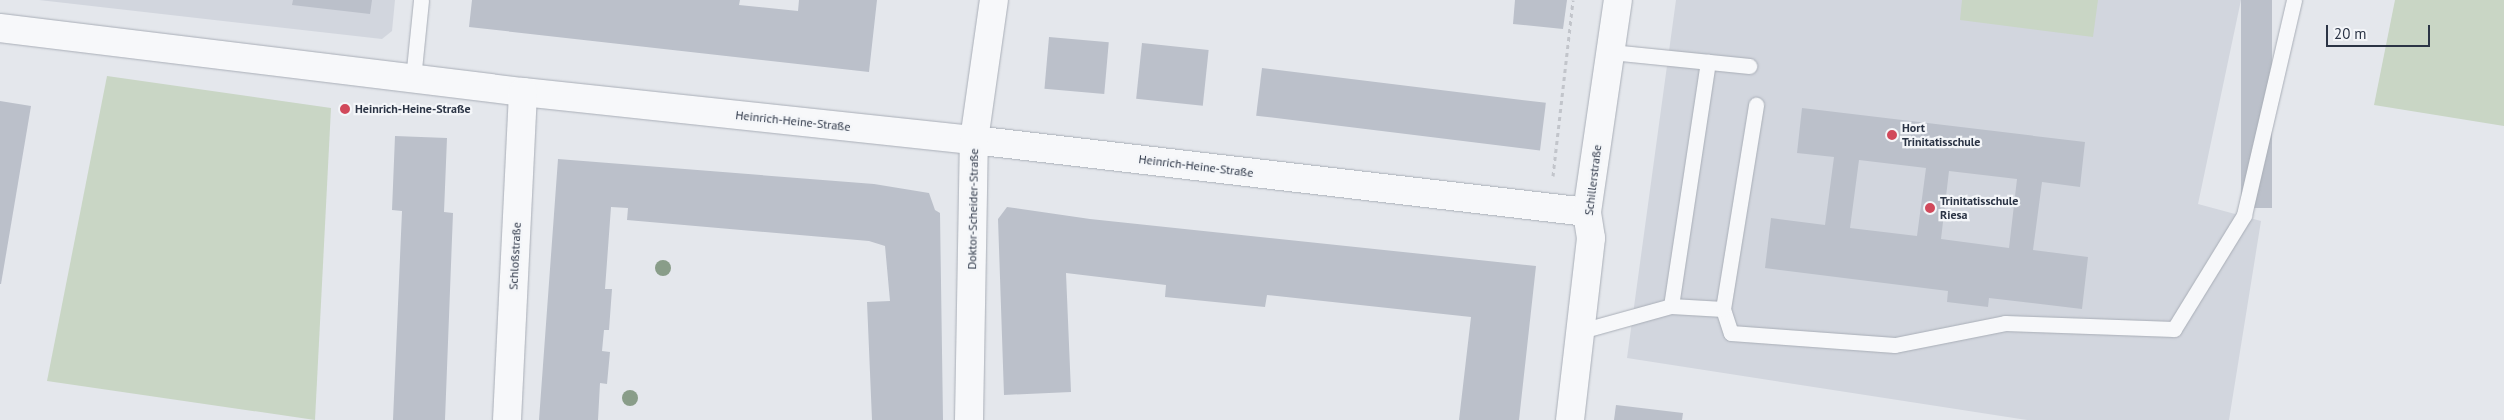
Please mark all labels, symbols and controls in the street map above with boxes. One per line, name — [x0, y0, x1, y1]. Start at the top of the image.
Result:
scale bar — [2329, 15, 2433, 47]
text: 20 m — [2334, 24, 2367, 43]
place label: Heinrich-Heine-Straße — [355, 102, 471, 116]
marker: Heinrich-Heine-Straße — [339, 103, 351, 115]
street label: Heinrich-Heine-Straße — [735, 108, 851, 134]
place label: Hort Trinitatisschule — [1902, 121, 1980, 149]
marker: Hort Trinitatisschule — [1886, 129, 1898, 141]
street label: Schillerstraße — [1582, 144, 1604, 216]
street label: Doktor-Scheider-Straße — [965, 148, 981, 270]
street label: Heinrich-Heine-Straße — [1138, 152, 1254, 180]
place label: Trinitatisschule Riesa — [1940, 194, 2018, 222]
marker: Trinitatisschule Riesa — [1924, 202, 1936, 214]
street label: Schloßstraße — [506, 222, 524, 290]

